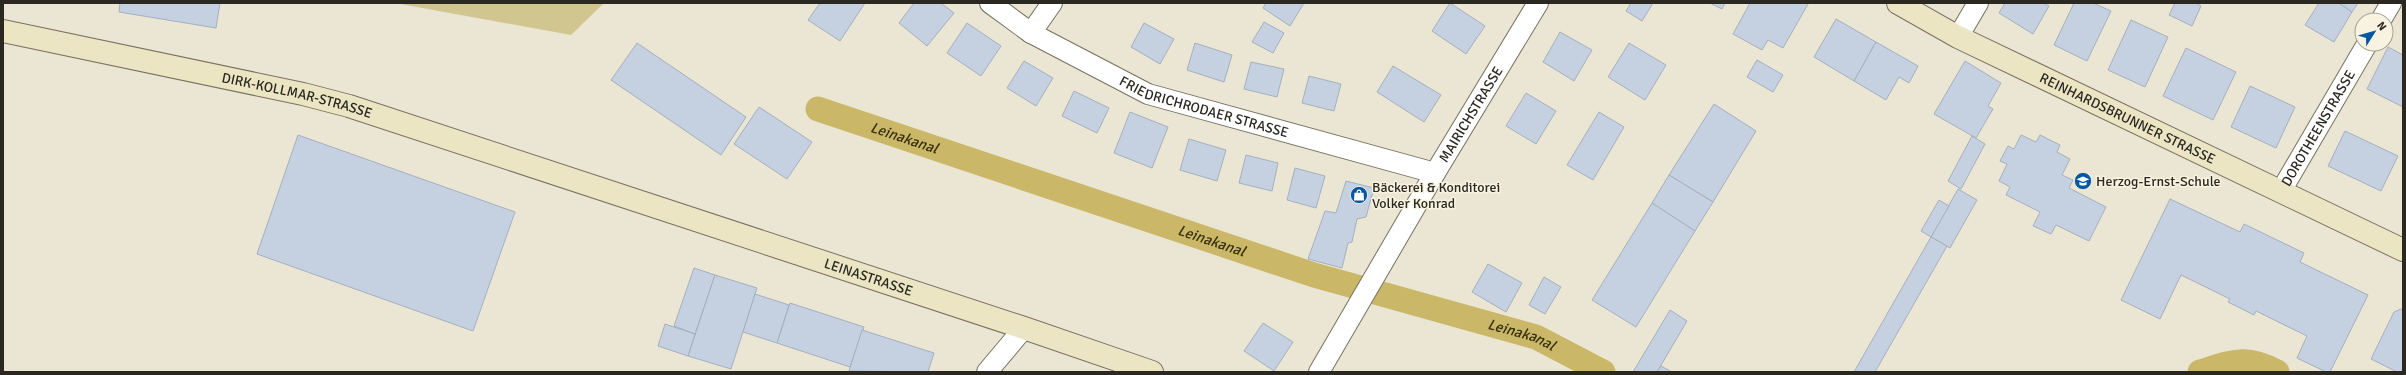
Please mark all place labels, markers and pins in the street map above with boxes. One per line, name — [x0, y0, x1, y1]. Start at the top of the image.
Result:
school or university icon: Herzog-Ernst-Schule — [2073, 171, 2093, 191]
place label: Herzog-Ernst-Schule — [2096, 173, 2221, 190]
place label: Bäckerei & Konditorei Volker Konrad — [1372, 179, 1500, 212]
shop icon: Bäckerei & Konditorei Volker Konrad — [1349, 185, 1369, 205]

